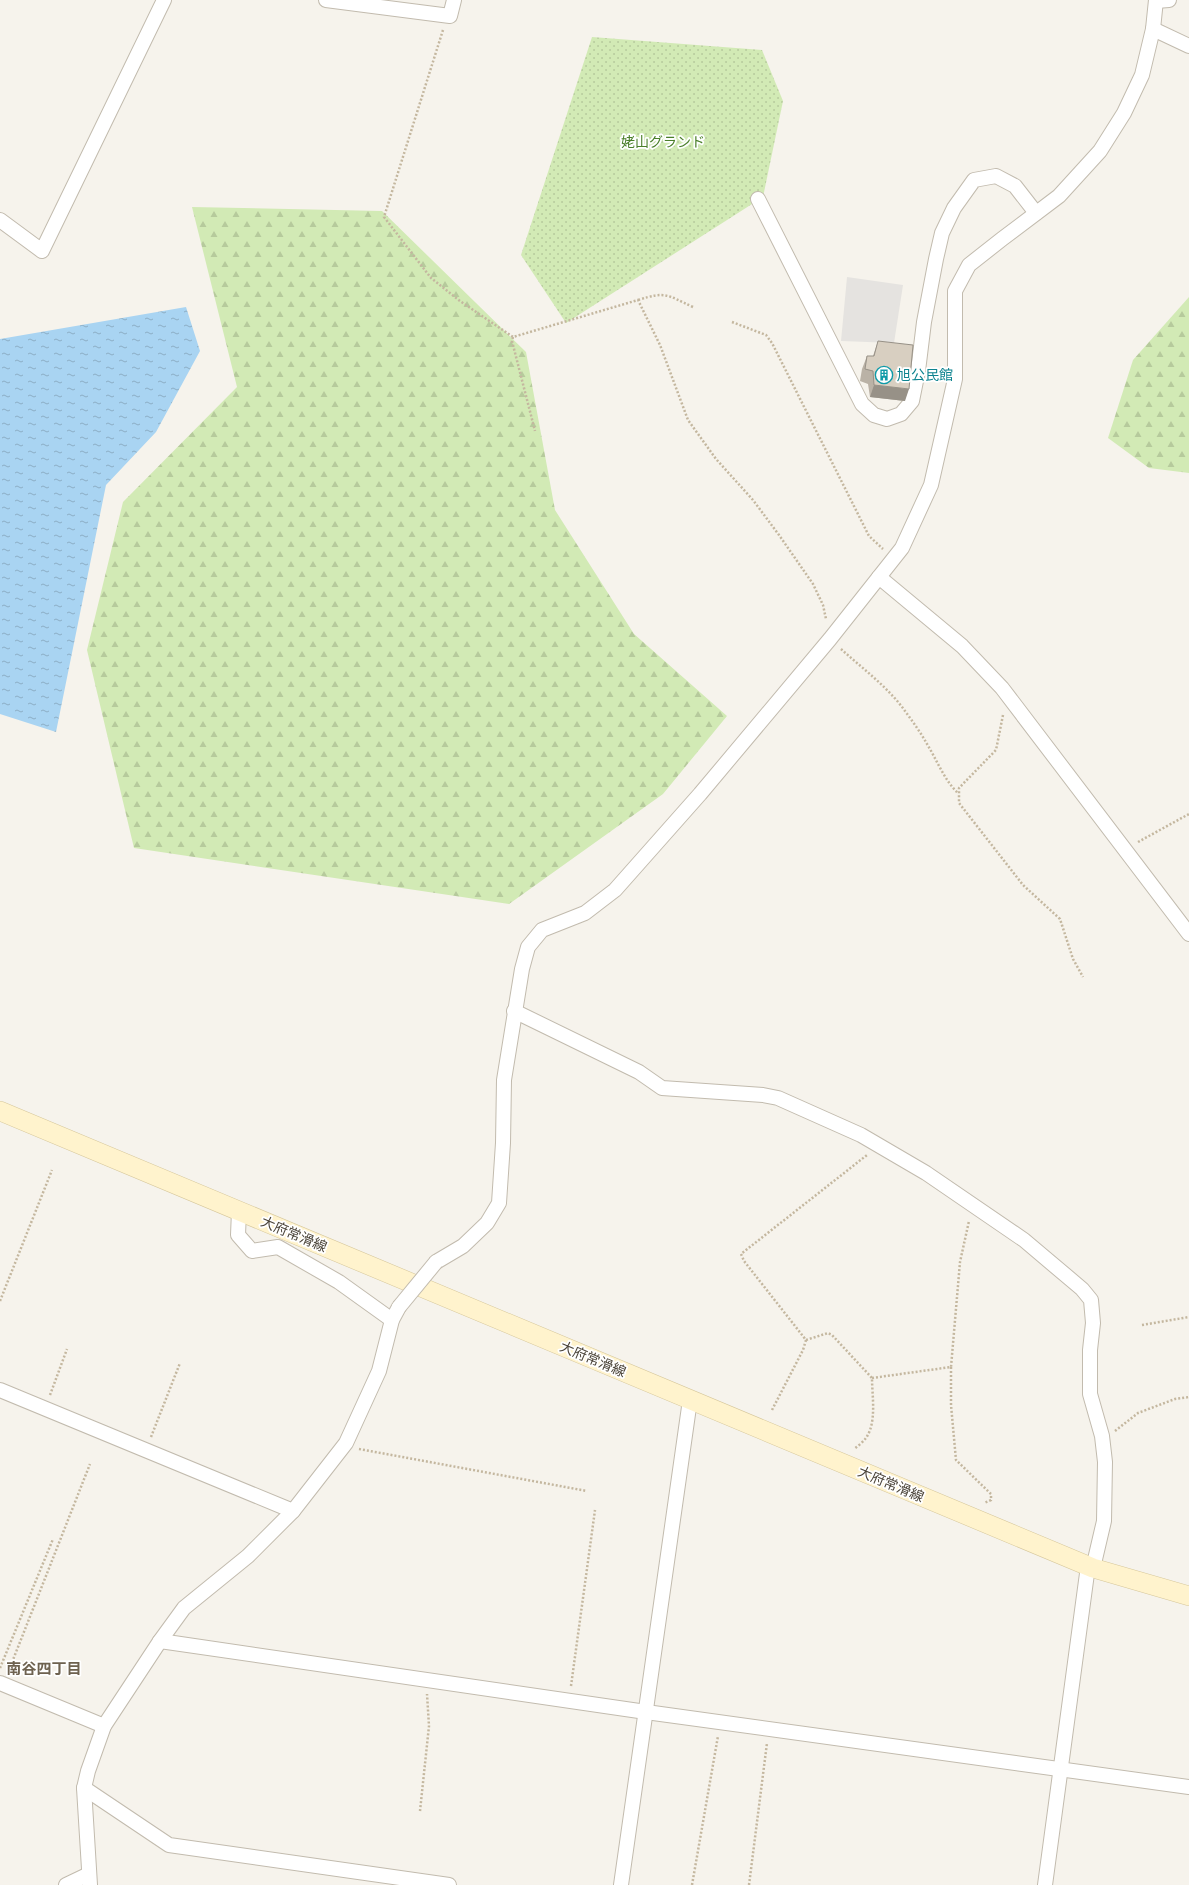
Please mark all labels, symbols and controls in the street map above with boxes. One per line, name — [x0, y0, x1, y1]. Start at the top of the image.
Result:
park label: 姥山グランド — [621, 133, 705, 151]
building icon: 旭公民館 — [874, 365, 894, 385]
place label: 旭公民館 — [897, 366, 953, 384]
street label: 大府常滑線 — [258, 1212, 330, 1256]
street label: 大府常滑線 — [557, 1337, 629, 1381]
street label: 大府常滑線 — [855, 1462, 927, 1506]
district label: 南谷四丁目 — [6, 1660, 82, 1678]

